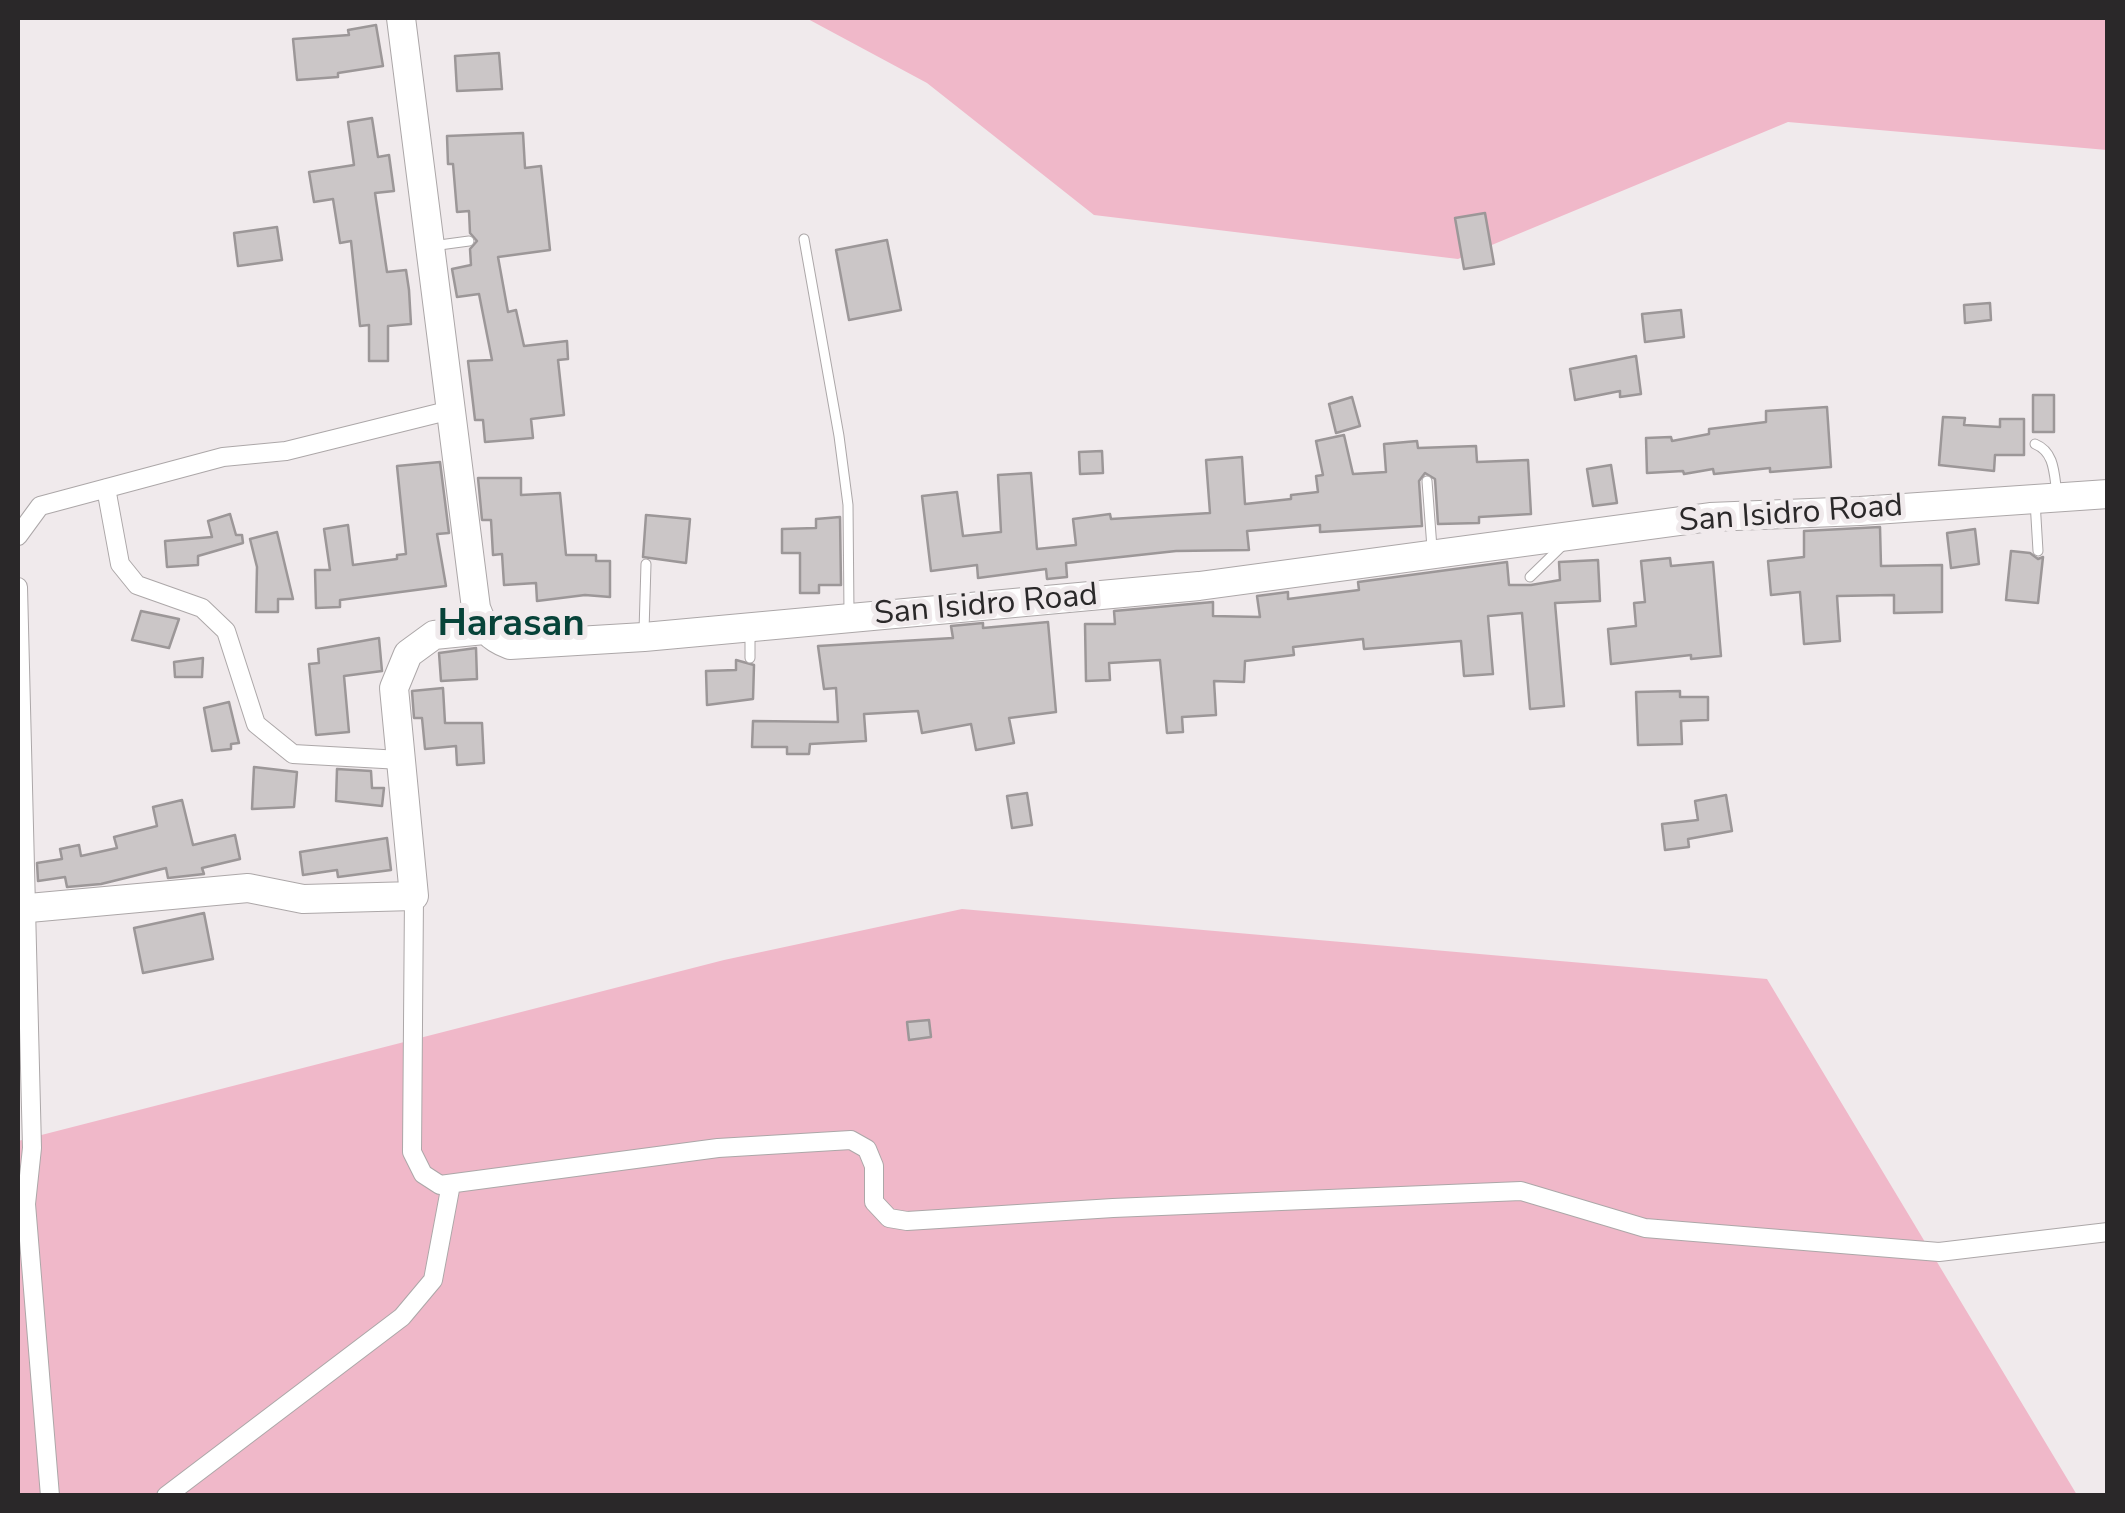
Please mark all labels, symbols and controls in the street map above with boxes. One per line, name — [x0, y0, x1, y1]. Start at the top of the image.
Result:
street label: San Isidro Road — [1678, 488, 1904, 542]
street label: San Isidro Road — [873, 577, 1099, 635]
district label: Harasan — [437, 603, 585, 649]

